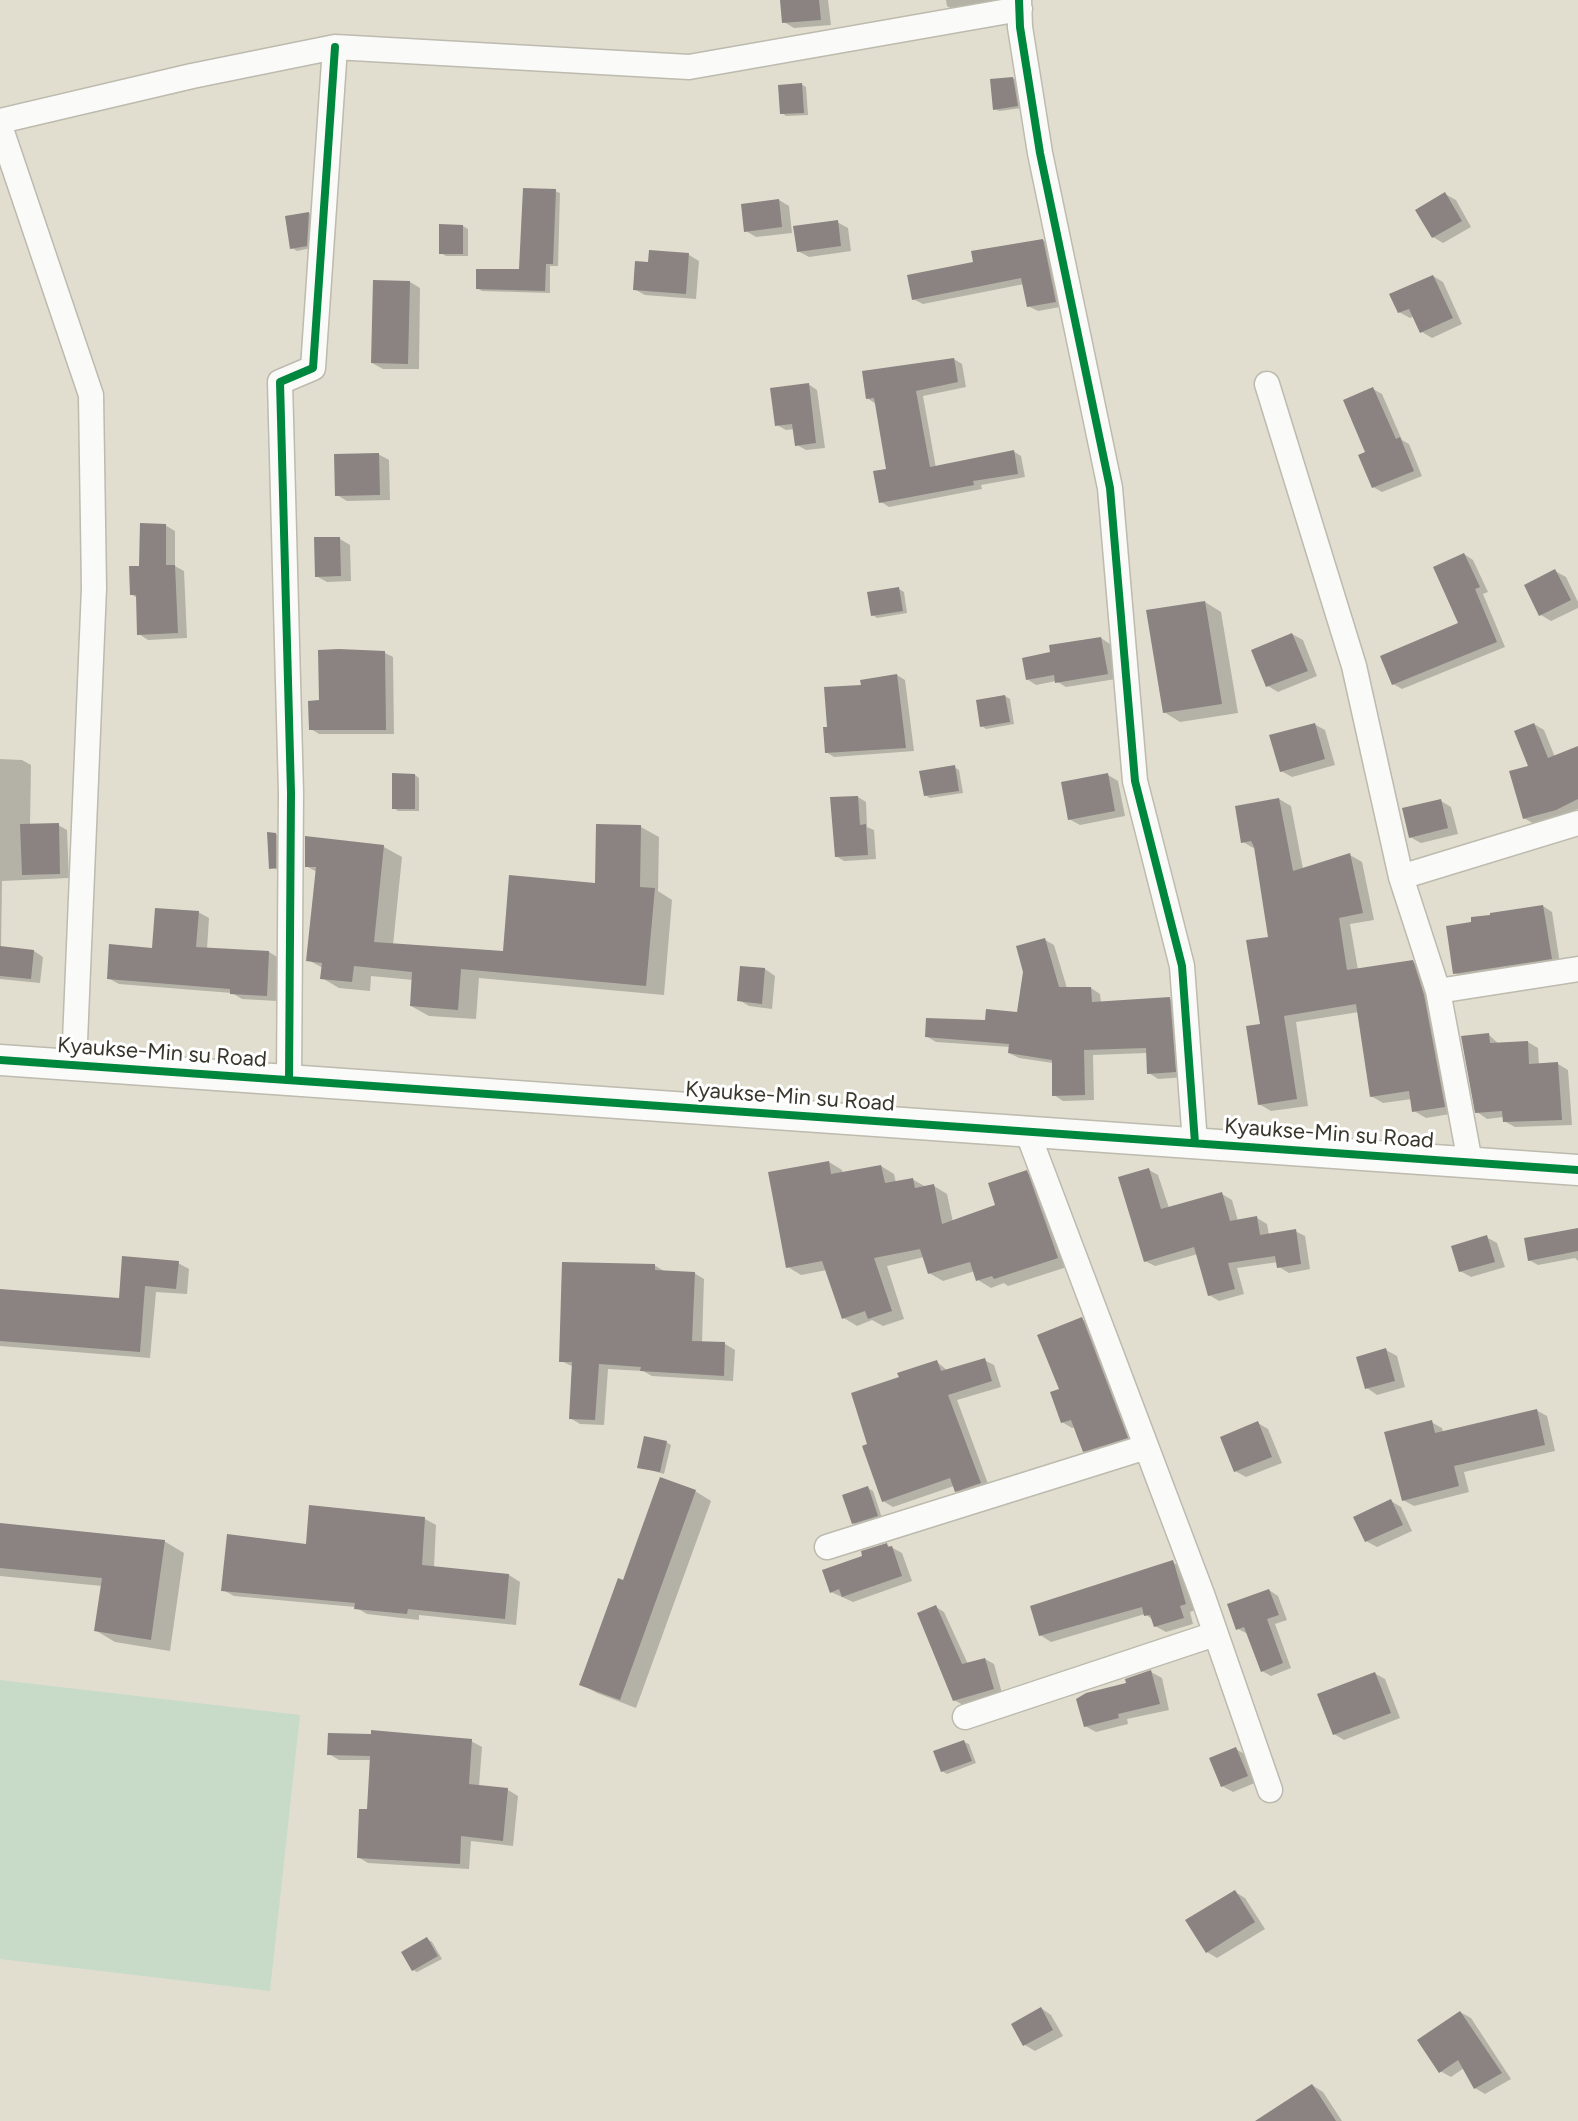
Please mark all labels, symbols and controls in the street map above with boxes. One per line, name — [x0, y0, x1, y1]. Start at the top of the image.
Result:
street label: Kyaukse-Min su Road — [56, 1033, 268, 1073]
street label: Kyaukse-Min su Road — [684, 1077, 896, 1117]
street label: Kyaukse-Min su Road — [1223, 1114, 1435, 1154]

